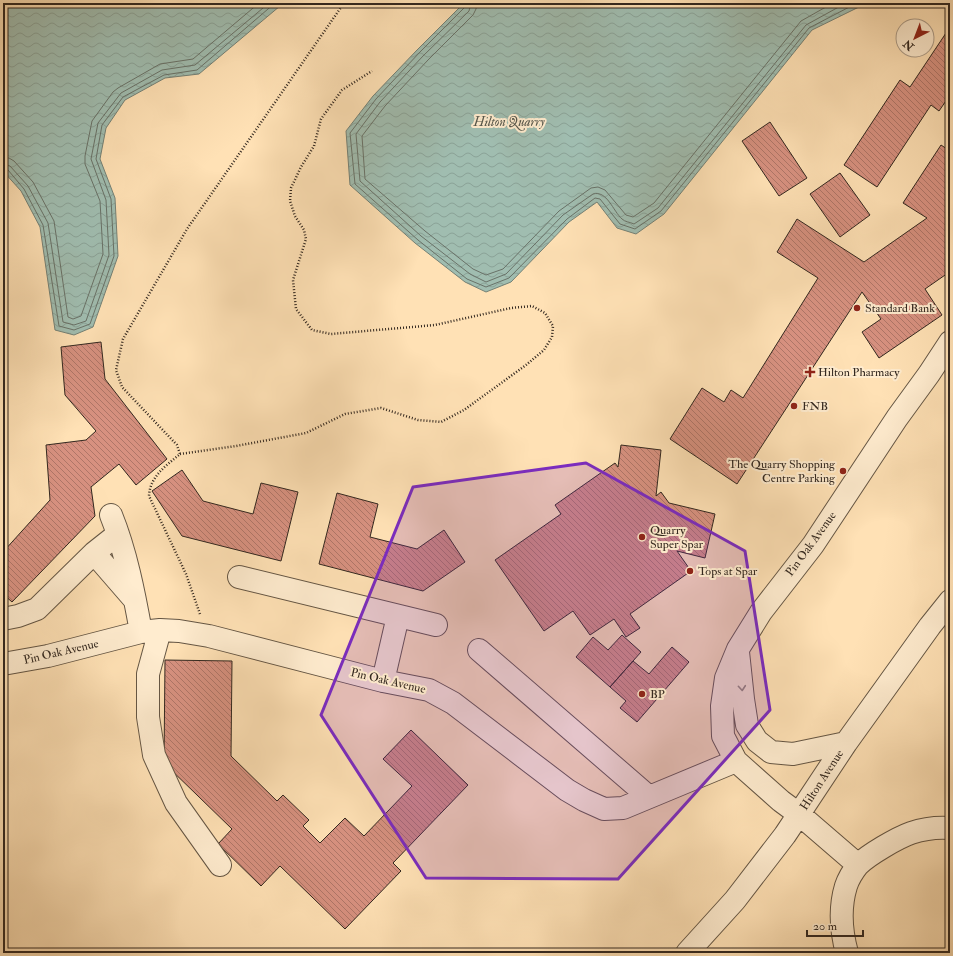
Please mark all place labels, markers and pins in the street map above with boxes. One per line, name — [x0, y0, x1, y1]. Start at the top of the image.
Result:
place label: Standard Bank — [865, 301, 935, 316]
marker: Standard Bank — [852, 303, 862, 313]
place label: Hilton Pharmacy — [818, 365, 900, 380]
marker: Hilton Pharmacy — [805, 367, 815, 377]
place label: FNB — [802, 399, 828, 414]
marker: FNB — [789, 401, 799, 411]
place label: The Quarry Shopping Centre Parking — [728, 457, 836, 486]
marker: The Quarry Shopping Centre Parking — [838, 466, 848, 476]
place label: Quarry Super Spar — [650, 523, 704, 552]
marker: Quarry Super Spar — [637, 532, 647, 542]
place label: Tops at Spar — [698, 564, 758, 579]
marker: Tops at Spar — [685, 566, 695, 576]
place label: BP — [650, 687, 665, 702]
marker: BP — [637, 689, 647, 699]

